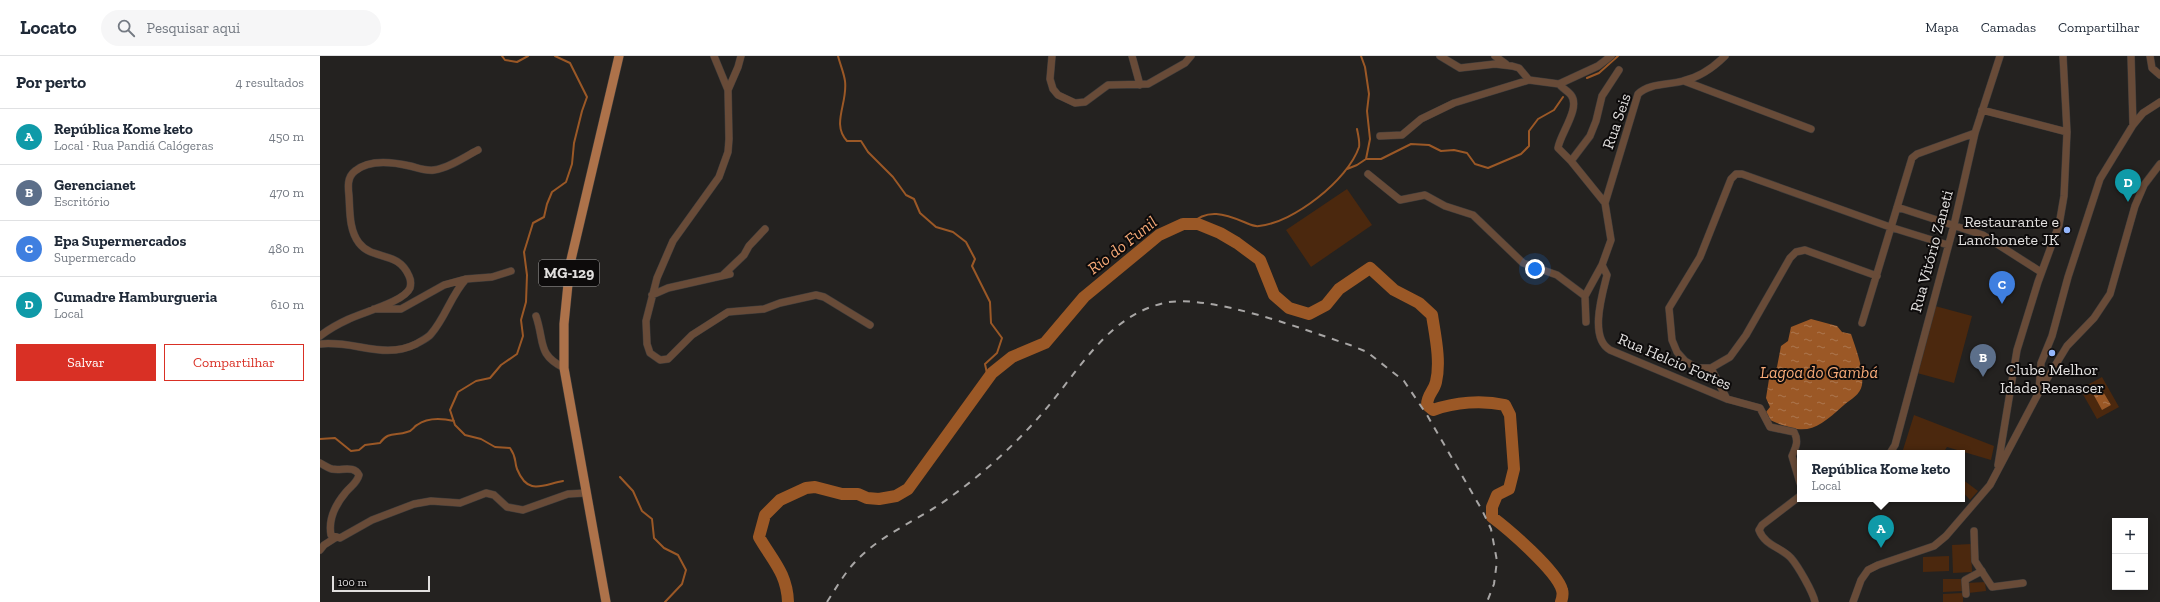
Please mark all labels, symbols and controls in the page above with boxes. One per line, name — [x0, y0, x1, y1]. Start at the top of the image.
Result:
search box — [101, 10, 381, 46]
text: Locato — [20, 16, 77, 39]
icon: search — [115, 17, 137, 39]
text: Pesquisar aqui — [147, 19, 240, 37]
text: Mapa — [1925, 19, 1959, 36]
text: Camadas — [1981, 19, 2036, 36]
text: Compartilhar — [2058, 19, 2140, 36]
text: Por perto — [16, 72, 86, 92]
text: 4 resultados — [235, 75, 304, 90]
street label: Rua Seis — [1598, 91, 1635, 152]
text: República Kome keto — [54, 120, 193, 138]
text: A — [25, 129, 33, 144]
text: 450 m — [269, 129, 304, 144]
text: Local · Rua Pandiá Calógeras — [54, 138, 213, 153]
pin: D — [2115, 169, 2141, 202]
text: Gerencianet — [54, 176, 135, 194]
text: B — [25, 185, 33, 200]
text: 470 m — [269, 185, 304, 200]
street label: Rua Vitório Zaneti — [1906, 188, 1957, 314]
text: Escritório — [54, 194, 110, 209]
water label: Rio do Funil — [1083, 212, 1161, 278]
place label: Restaurante e Lanchonete JK — [1958, 212, 2060, 249]
marker: Restaurante e Lanchonete JK — [2062, 225, 2072, 235]
text: Epa Supermercados — [54, 232, 186, 250]
text: C — [25, 241, 33, 256]
text: 480 m — [268, 241, 304, 256]
text: Supermercado — [54, 250, 136, 265]
your location — [1525, 259, 1545, 279]
road number: MG-129 — [539, 260, 599, 286]
pin: C — [1989, 271, 2015, 304]
text: Cumadre Hamburgueria — [54, 288, 217, 306]
text: D — [24, 297, 34, 312]
text: 610 m — [270, 297, 304, 312]
text: Local — [54, 306, 84, 321]
street label: Rua Helcio Fortes — [1615, 329, 1734, 394]
button: Salvar — [16, 344, 156, 381]
button: Compartilhar — [164, 344, 304, 381]
pin: B — [1970, 344, 1996, 377]
marker: Clube Melhor Idade Renascer — [2047, 348, 2057, 358]
place label: Clube Melhor Idade Renascer — [2000, 360, 2104, 397]
water label: Lagoa do Gambá — [1760, 362, 1878, 382]
popup — [1797, 450, 1965, 502]
text: República Kome keto — [1812, 460, 1950, 478]
text: Local — [1812, 478, 1841, 493]
pin: A — [1868, 515, 1894, 548]
map controls — [2112, 518, 2148, 590]
button: + — [2112, 518, 2148, 554]
button: − — [2112, 554, 2148, 590]
scale bar — [332, 574, 430, 593]
text: 100 m — [338, 576, 367, 589]

